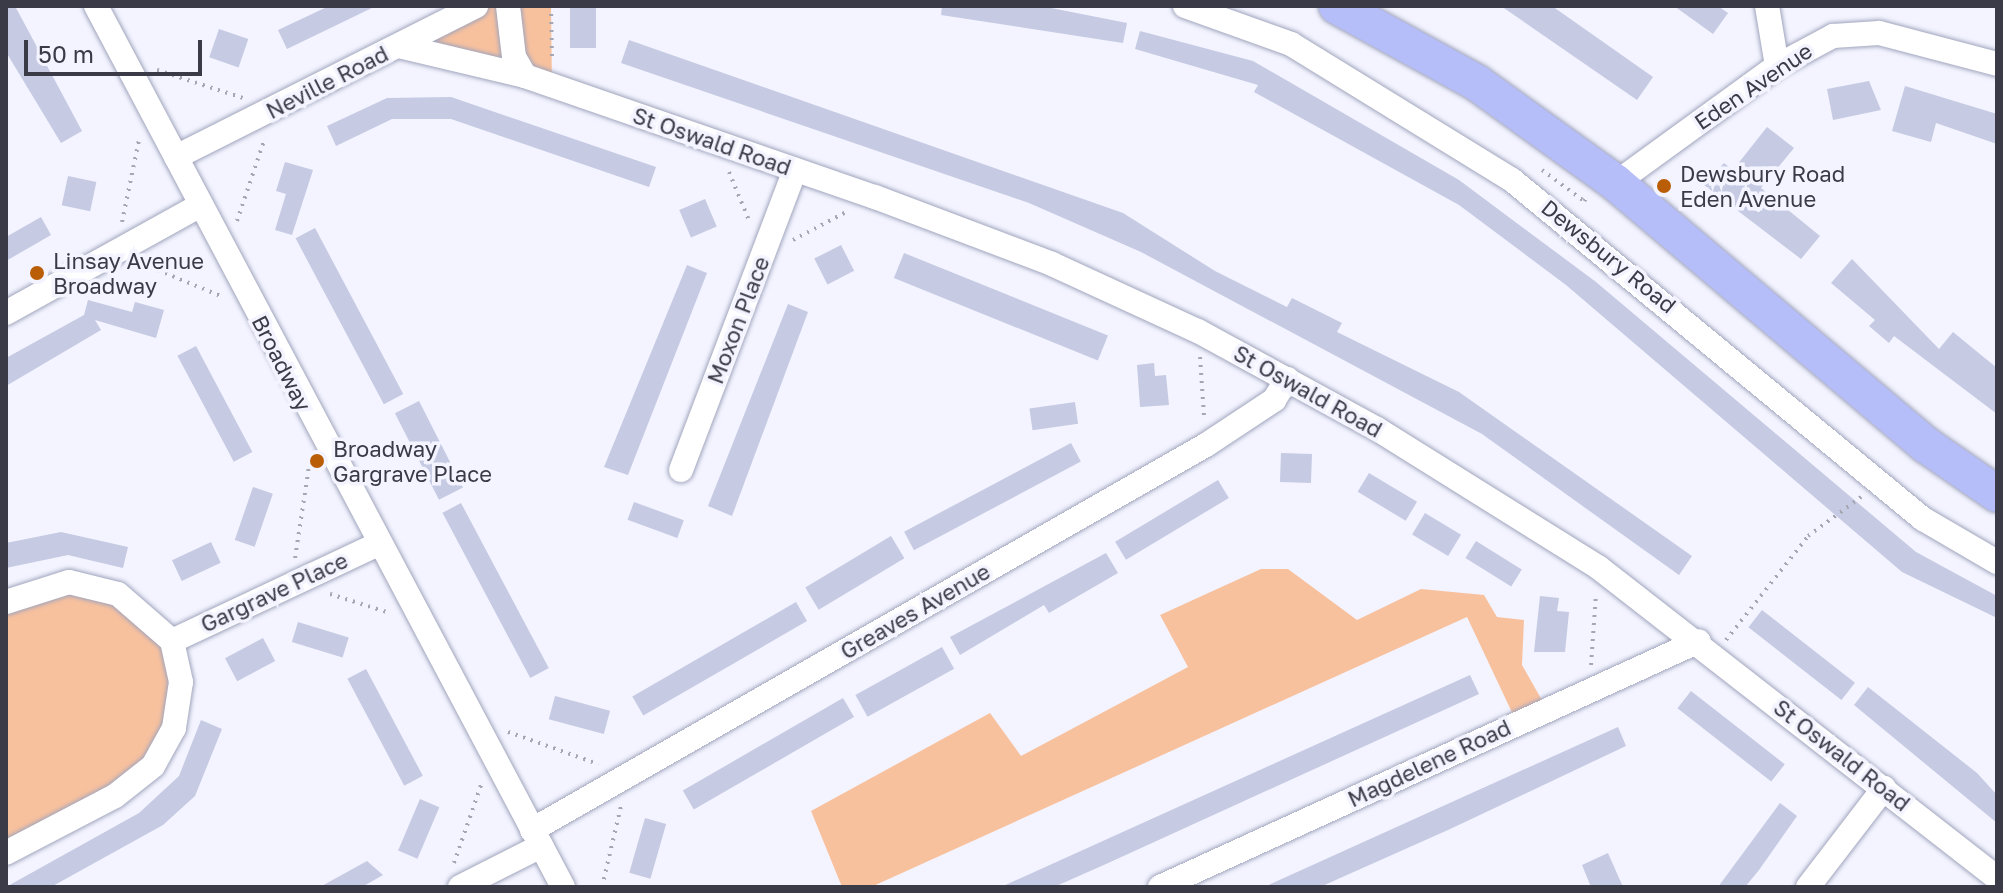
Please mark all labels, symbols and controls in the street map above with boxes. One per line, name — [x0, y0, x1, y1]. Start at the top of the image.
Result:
scale bar — [28, 24, 206, 74]
street label: Eden Avenue — [1689, 37, 1817, 135]
text: 50 m — [38, 39, 94, 68]
street label: Neville Road — [262, 40, 392, 124]
street label: St Oswald Road — [629, 102, 795, 180]
place label: Dewsbury Road Eden Avenue — [1680, 160, 1845, 212]
marker: Dewsbury Road Eden Avenue — [1655, 177, 1673, 195]
street label: Dewsbury Road — [1536, 194, 1682, 318]
place label: Linsay Avenue Broadway — [53, 247, 204, 298]
street label: Moxon Place — [702, 253, 774, 387]
marker: Linsay Avenue Broadway — [28, 264, 46, 282]
street label: Broadway — [247, 311, 317, 415]
street label: St Oswald Road — [1229, 339, 1387, 443]
place label: Broadway Gargrave Place — [333, 435, 492, 486]
marker: Broadway Gargrave Place — [308, 452, 326, 470]
street label: Gargrave Place — [196, 546, 352, 638]
street label: Greaves Avenue — [836, 558, 994, 664]
street label: St Oswald Road — [1769, 694, 1915, 816]
street label: Magdelene Road — [1343, 714, 1515, 812]

